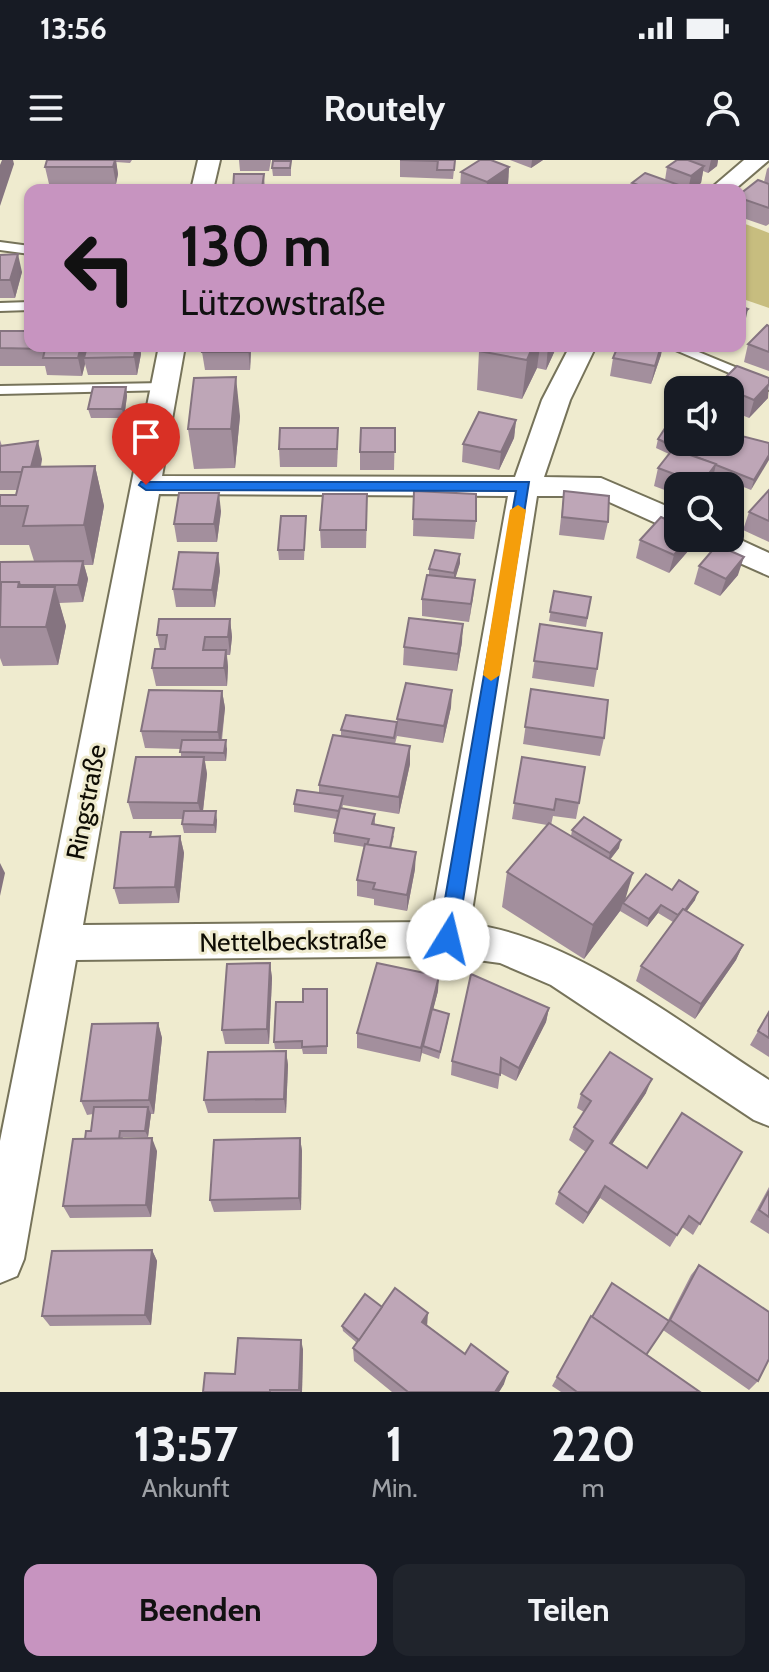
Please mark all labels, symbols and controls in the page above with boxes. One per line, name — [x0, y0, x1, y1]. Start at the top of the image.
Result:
text: 13:56 — [40, 10, 107, 47]
icon: menu — [24, 86, 68, 130]
text: Routely — [324, 86, 445, 130]
icon: person — [701, 86, 745, 130]
text: 130 m — [180, 212, 332, 280]
icon: left — [48, 216, 152, 320]
text: Lützowstraße — [180, 280, 386, 324]
map controls — [664, 376, 744, 552]
button: sound — [664, 376, 744, 456]
pin — [112, 403, 180, 485]
icon: arrive — [124, 415, 168, 459]
button: search — [664, 472, 744, 552]
street label: Ringstraße — [59, 742, 113, 862]
position arrow — [406, 897, 490, 981]
street label: Nettelbeckstraße — [199, 923, 387, 959]
text: 13:57 — [133, 1415, 238, 1473]
text: 1 — [386, 1415, 403, 1473]
text: 220 — [551, 1415, 636, 1473]
text: Ankunft — [142, 1472, 229, 1504]
text: Min. — [371, 1472, 418, 1504]
text: m — [582, 1472, 605, 1504]
button: Beenden — [24, 1564, 377, 1656]
button: Teilen — [393, 1564, 745, 1656]

